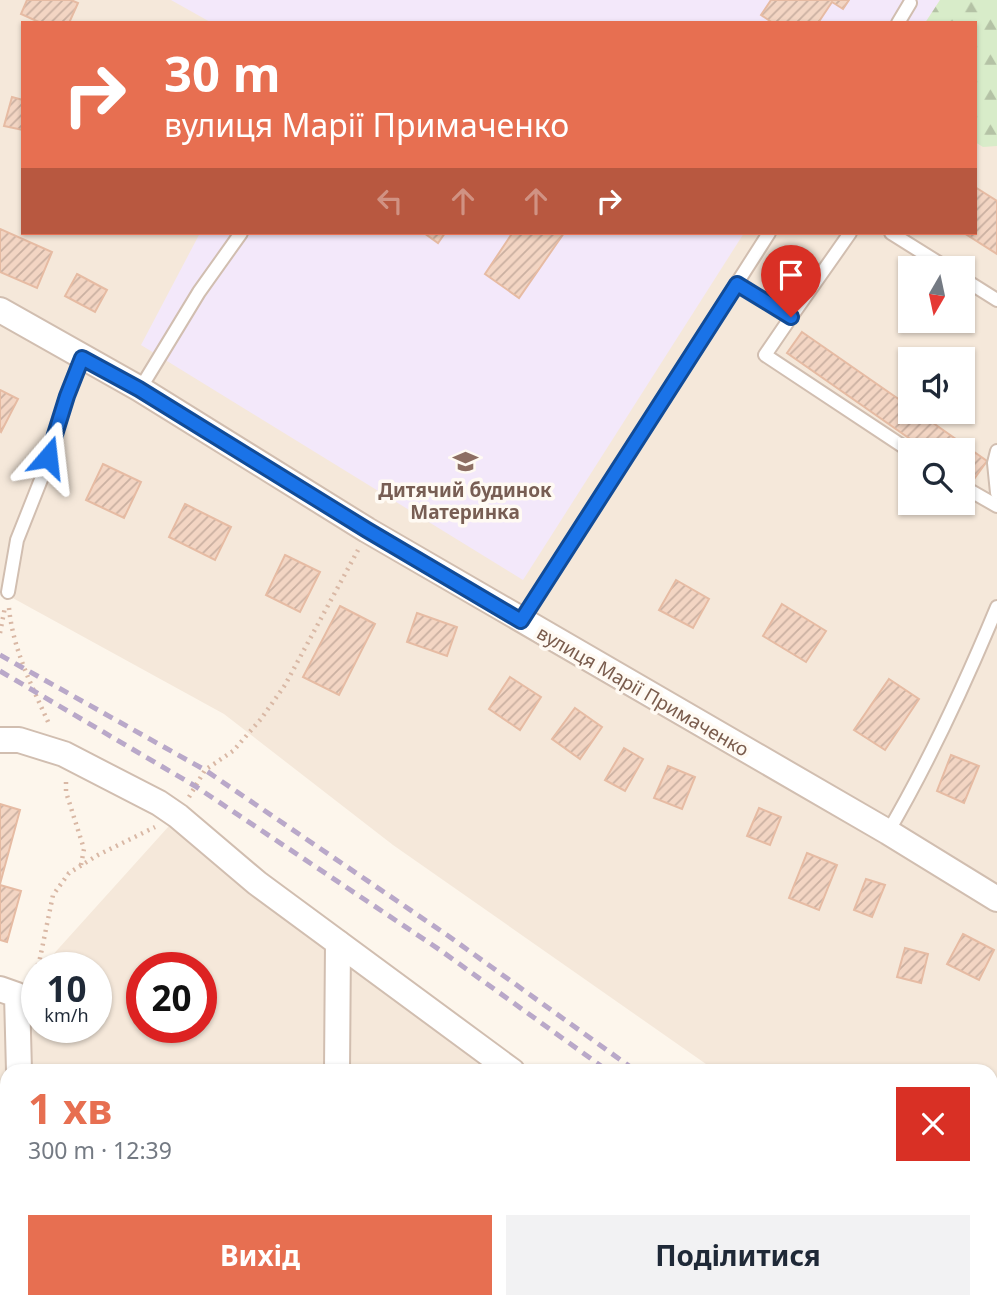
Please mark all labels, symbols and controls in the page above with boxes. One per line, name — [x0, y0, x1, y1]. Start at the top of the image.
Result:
text: 30 m — [164, 40, 281, 106]
icon: right — [49, 49, 140, 140]
text: вулиця Марії Примаченко — [164, 103, 569, 146]
icon: left — [371, 182, 409, 220]
icon: ahead — [444, 182, 482, 220]
icon: ahead — [517, 182, 555, 220]
icon: right — [590, 182, 628, 220]
pin — [761, 245, 821, 317]
icon: arrive — [772, 256, 810, 294]
north arrow — [898, 256, 975, 332]
map controls — [898, 256, 975, 515]
button: sound — [898, 347, 975, 424]
position arrow — [11, 420, 85, 494]
button: search — [898, 438, 975, 515]
school or university icon: Дитячий будинок Материнка — [451, 448, 479, 476]
place label: Дитячий будинок Материнка — [378, 477, 552, 525]
street label: вулиця Марії Примаченко — [532, 620, 754, 762]
speed limit sign: 20 — [126, 952, 217, 1043]
text: 10 — [46, 965, 87, 1012]
text: km/h — [44, 1003, 89, 1027]
text: 1 хв — [28, 1079, 112, 1136]
button: close — [896, 1087, 970, 1161]
text: 300 m · 12:39 — [28, 1134, 172, 1166]
button: Вихід — [28, 1215, 492, 1295]
button: Поділитися — [506, 1215, 970, 1295]

